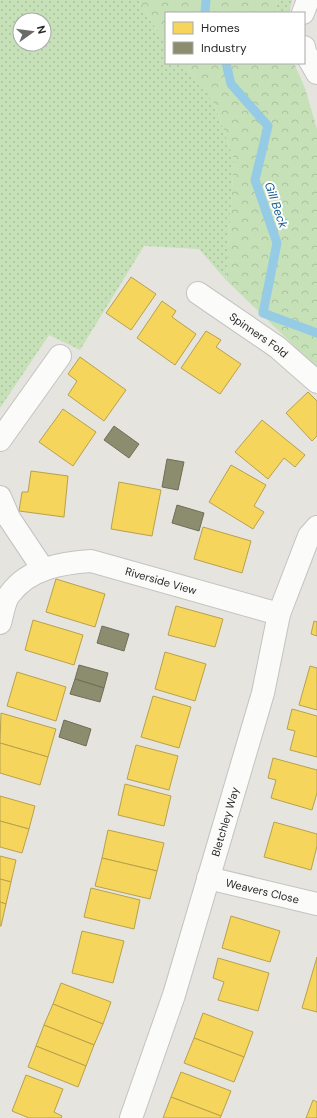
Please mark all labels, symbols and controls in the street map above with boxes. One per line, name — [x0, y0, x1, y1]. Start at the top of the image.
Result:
north arrow — [12, 12, 52, 52]
legend — [165, 12, 305, 64]
text: Homes — [201, 20, 240, 36]
text: N — [34, 24, 49, 35]
text: Industry — [201, 40, 247, 56]
water label: Gill Beck — [261, 180, 292, 231]
street label: Spinners Fold — [227, 310, 291, 361]
street label: Riverside View — [124, 564, 199, 598]
street label: Bletchley Way — [208, 785, 242, 858]
street label: Weavers Close — [224, 875, 301, 907]

